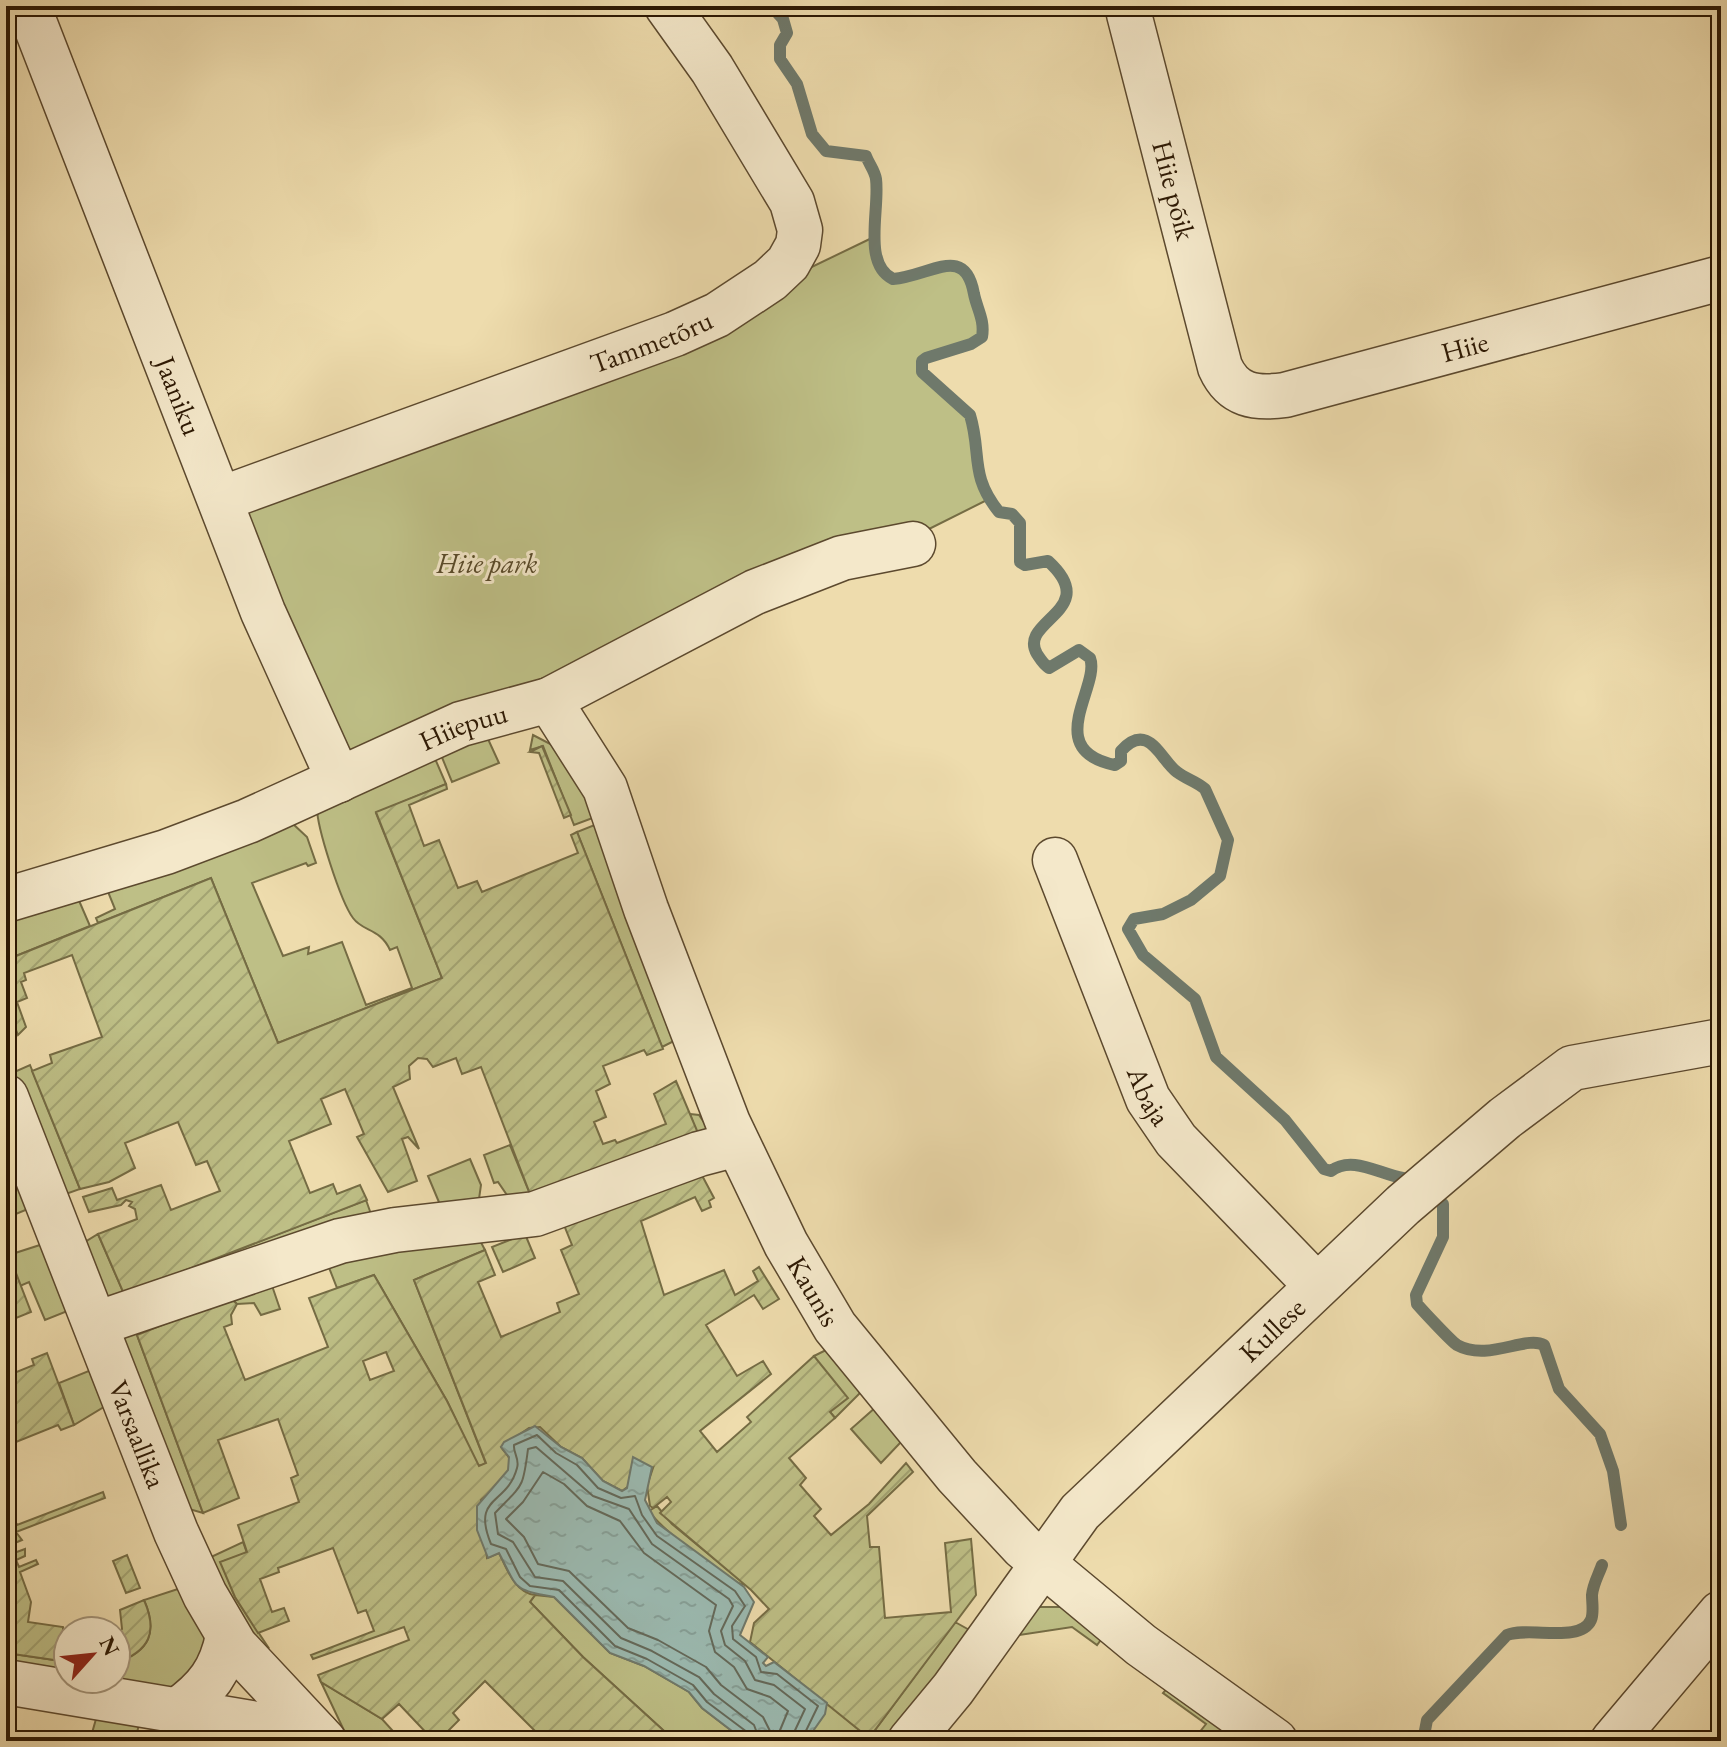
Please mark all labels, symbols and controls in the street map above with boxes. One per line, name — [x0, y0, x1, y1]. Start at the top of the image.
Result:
street label: Hiie põik — [1144, 137, 1205, 245]
street label: Tammetõru — [585, 301, 718, 381]
street label: Hiie — [1437, 323, 1492, 370]
street label: Jaaniku — [147, 349, 211, 440]
park label: Hiie park — [436, 545, 538, 581]
street label: Hiiepuu — [413, 694, 511, 759]
street label: Abaja — [1119, 1061, 1179, 1133]
street label: Kaunis — [779, 1249, 849, 1333]
street label: Kullese — [1231, 1290, 1313, 1370]
street label: Varsaallika — [100, 1375, 175, 1494]
north arrow — [52, 1615, 132, 1695]
text: N — [92, 1632, 126, 1661]

